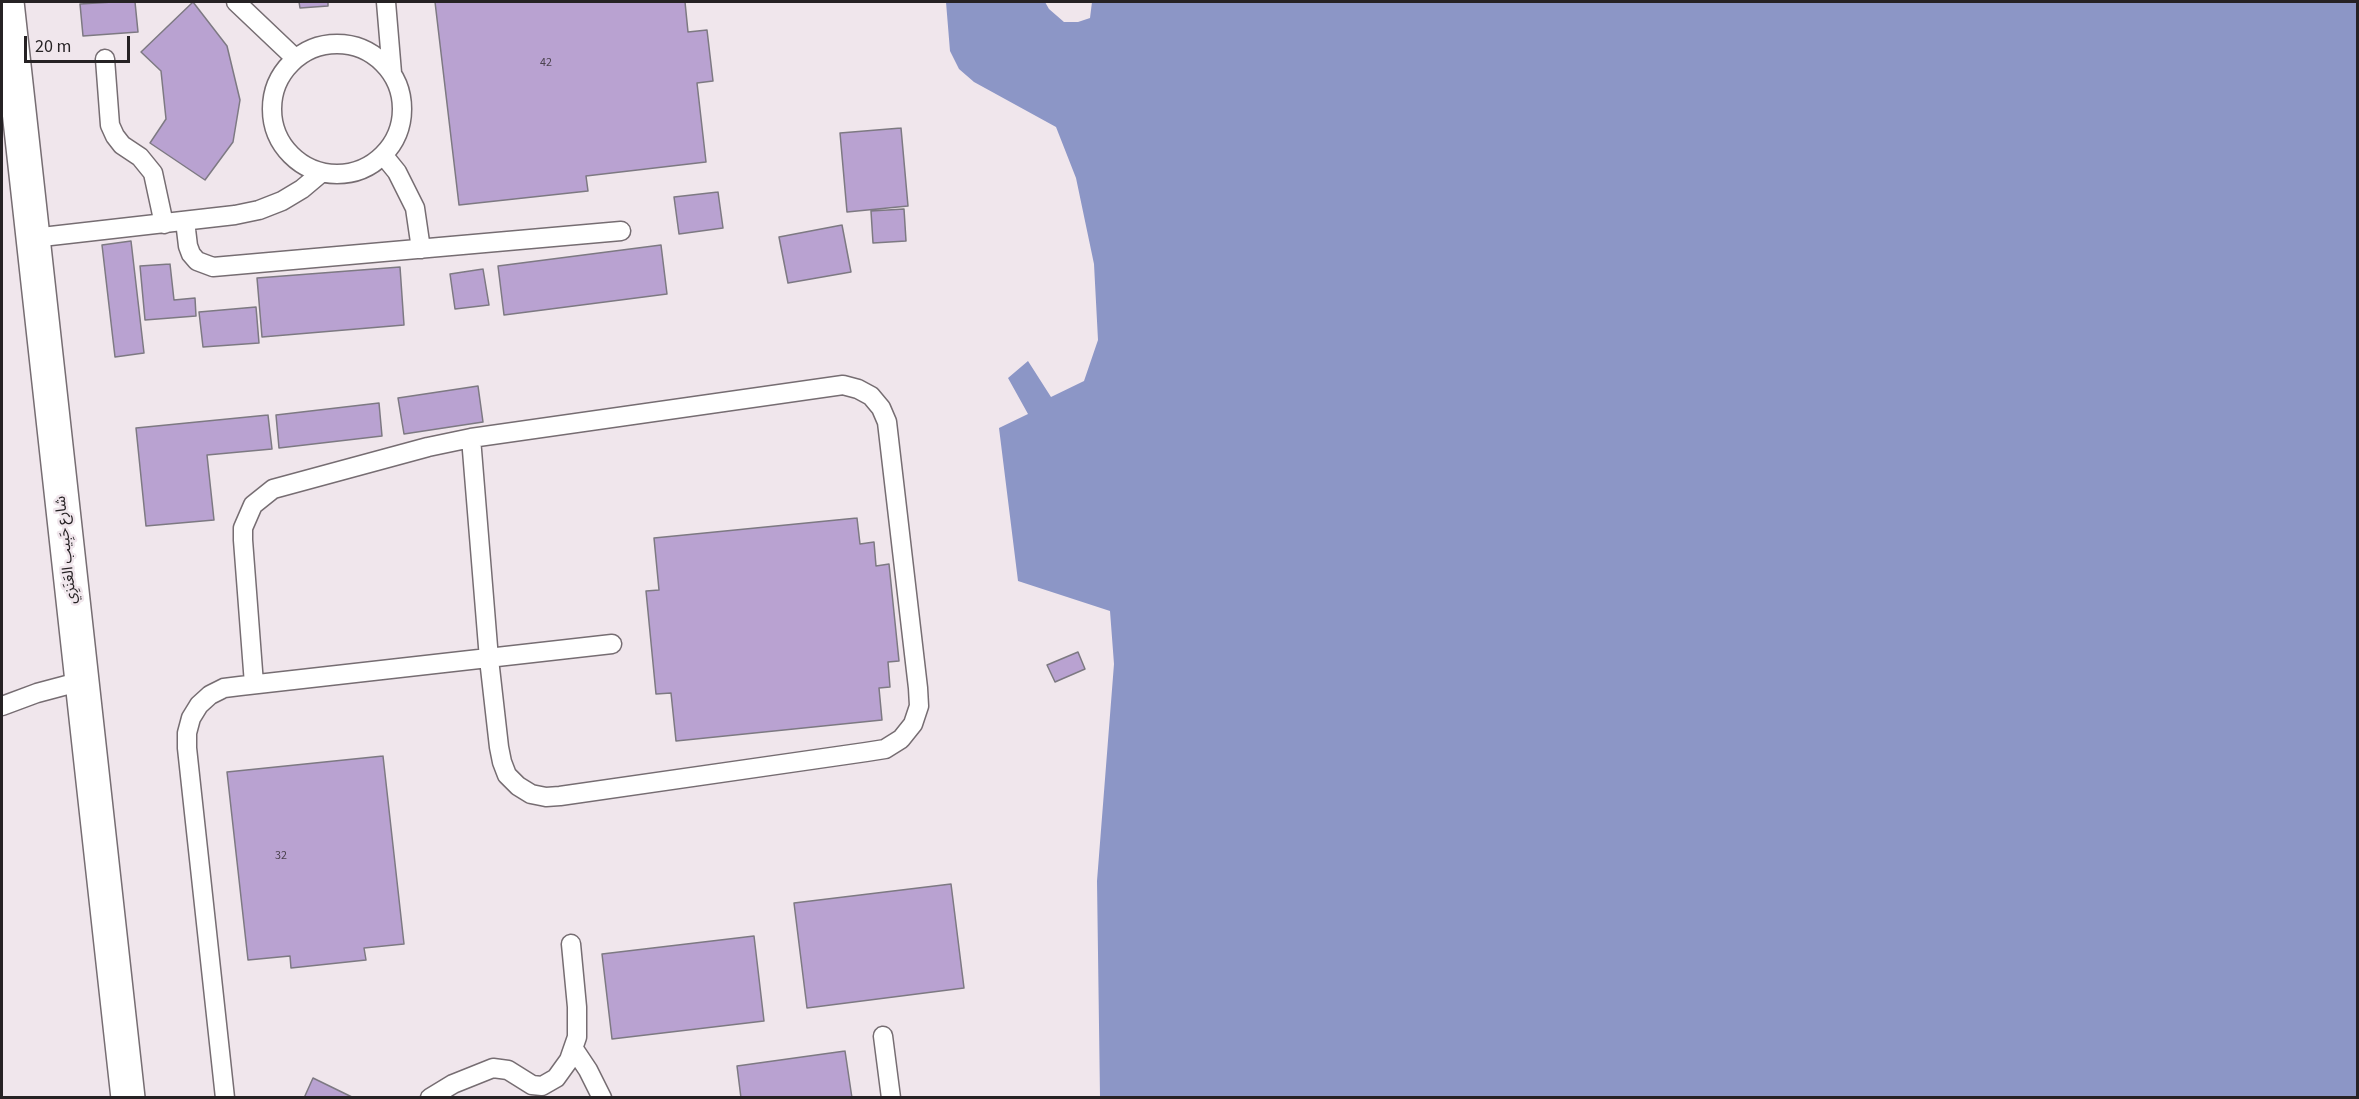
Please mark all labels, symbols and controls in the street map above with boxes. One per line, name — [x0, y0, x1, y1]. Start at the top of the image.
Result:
scale bar — [27, 24, 134, 62]
text: 20 m — [35, 34, 71, 59]
house number: 42 — [540, 56, 552, 70]
street label: شارع حَبِيب العَنَزِي — [52, 495, 82, 605]
house number: 32 — [275, 849, 287, 863]

